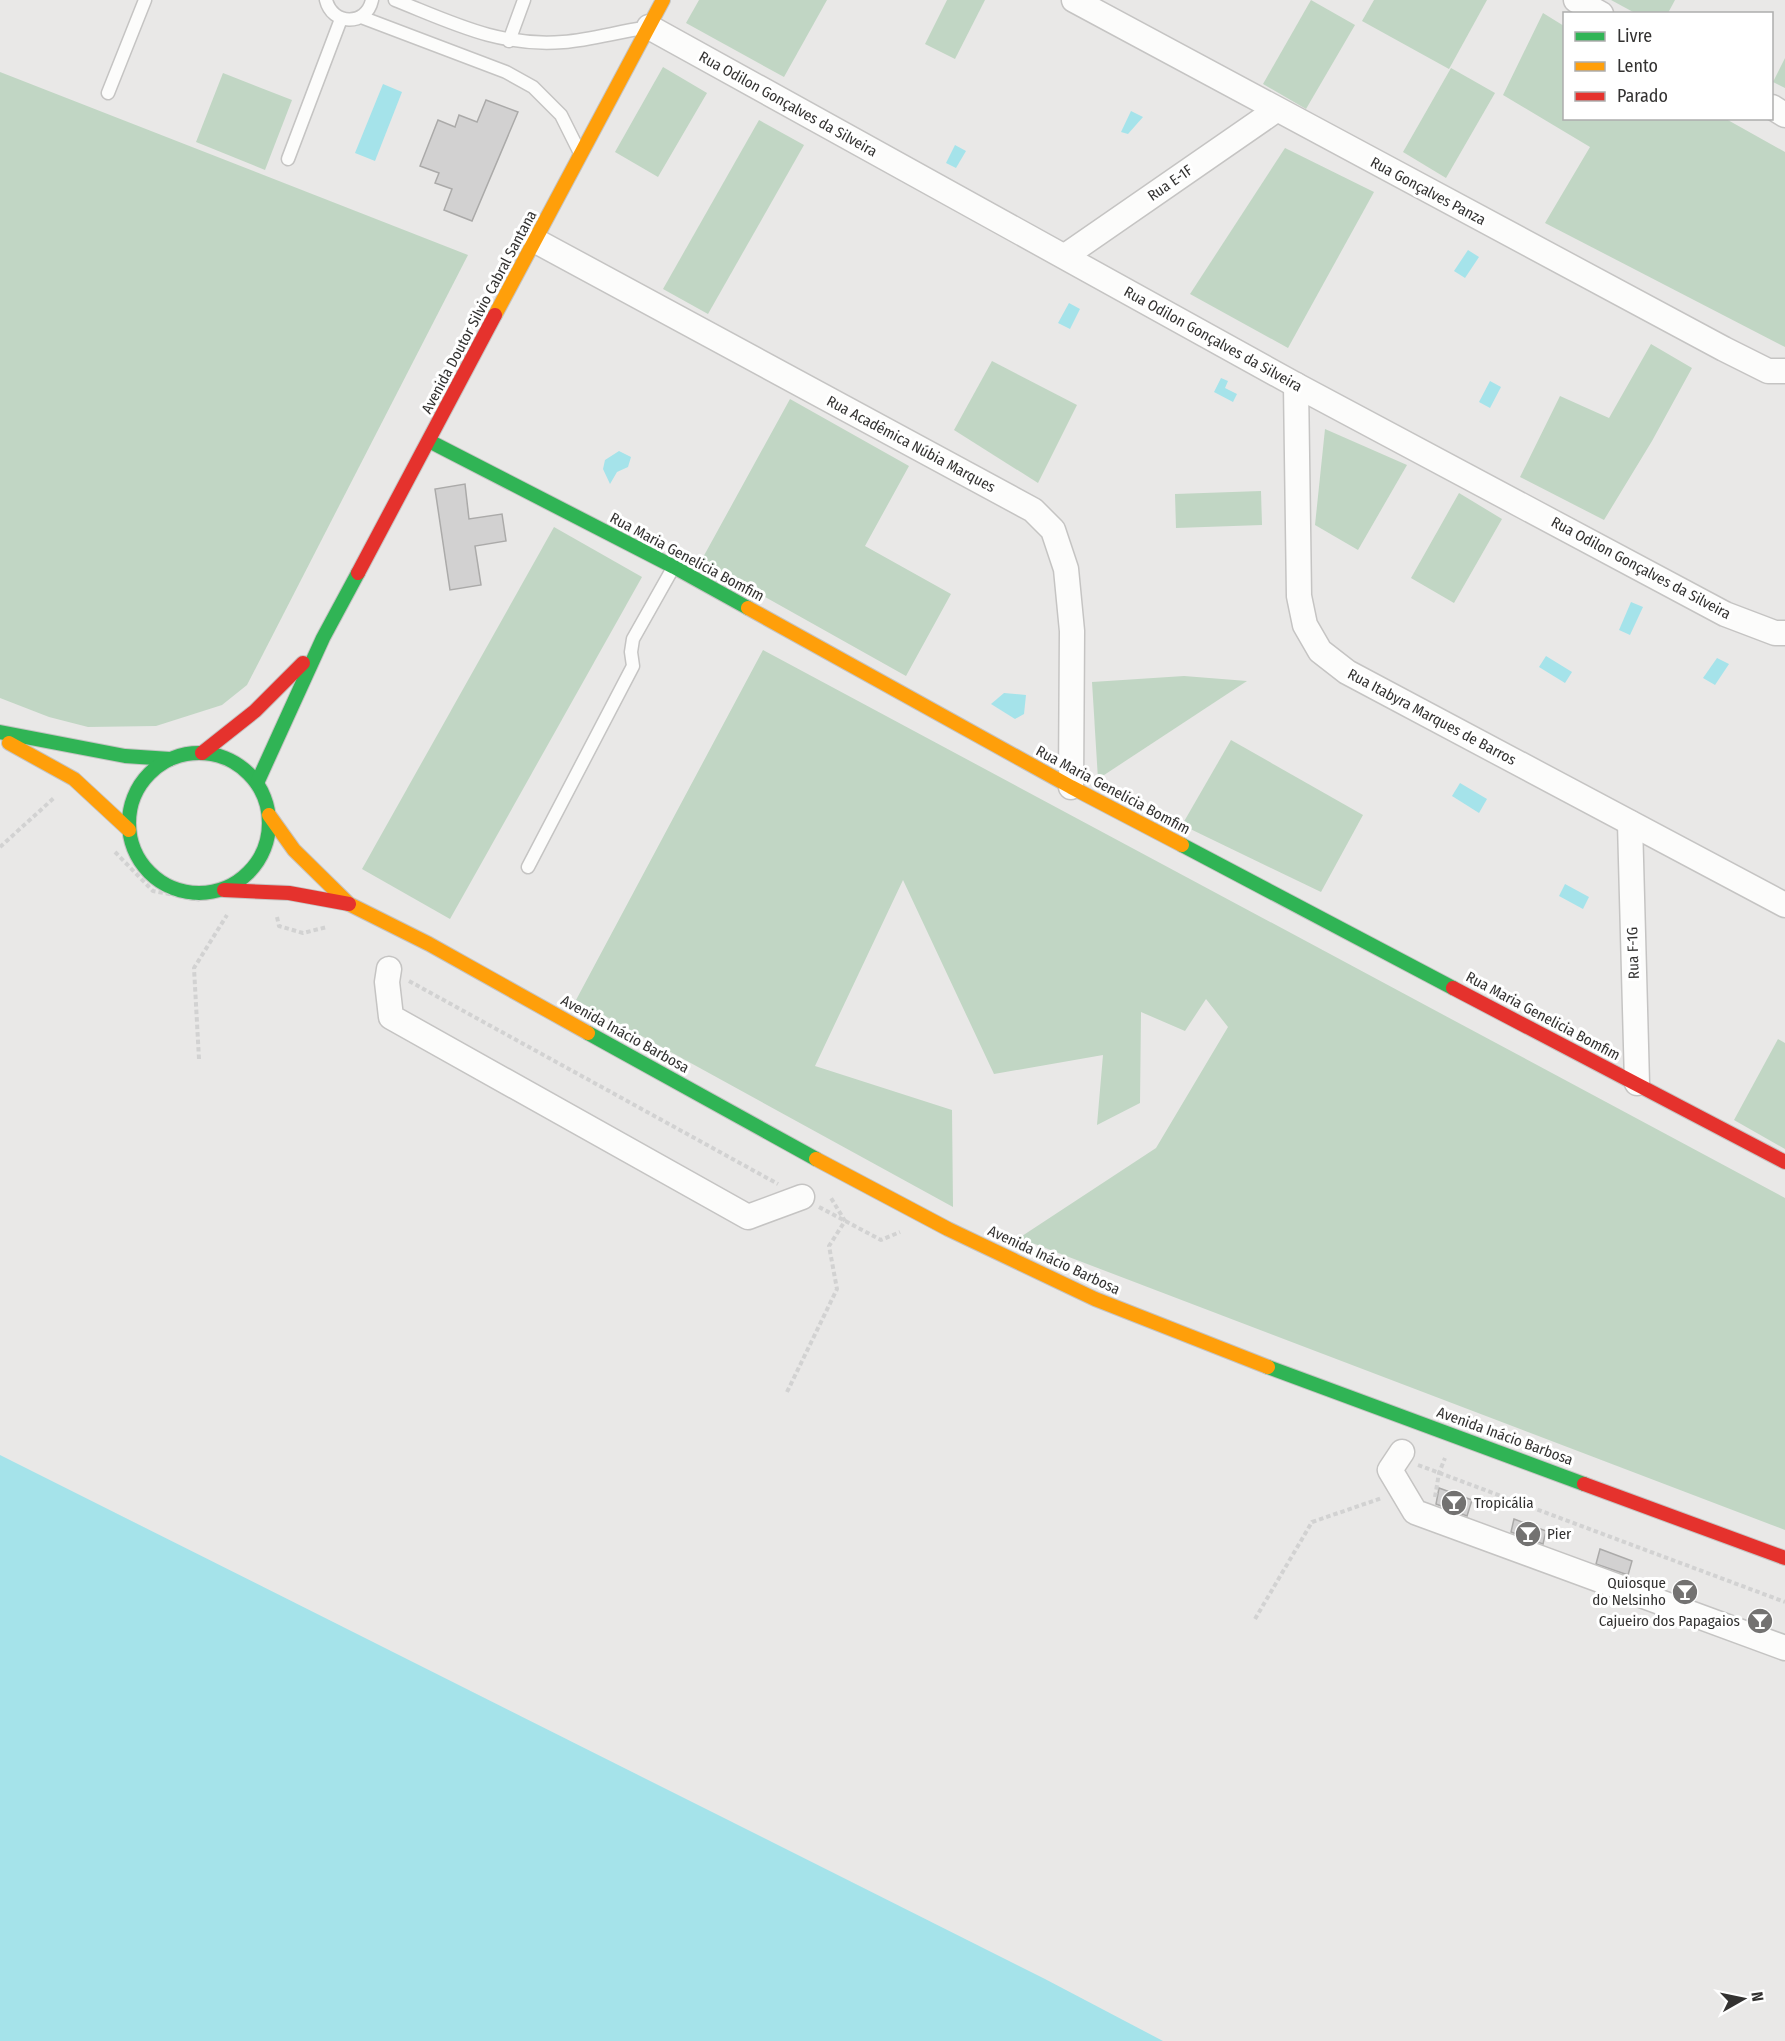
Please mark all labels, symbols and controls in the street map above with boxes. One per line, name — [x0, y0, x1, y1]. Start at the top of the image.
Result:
legend — [1563, 12, 1773, 120]
text: Livre — [1617, 25, 1652, 47]
street label: Rua Odilon Gonçalves da Silveira — [696, 47, 880, 161]
text: Lento — [1617, 55, 1658, 77]
text: Parado — [1617, 85, 1668, 107]
street label: Rua Gonçalves Panza — [1367, 153, 1489, 229]
street label: Rua E-1F — [1144, 161, 1196, 205]
street label: Avenida Doutor Silvio Cabral Santana — [418, 207, 540, 417]
street label: Rua Odilon Gonçalves da Silveira — [1121, 282, 1305, 396]
street label: Rua Acadêmica Núbia Marques — [824, 392, 998, 496]
street label: Rua Maria Genelicia Bomfim — [607, 509, 767, 605]
street label: Rua Odilon Gonçalves da Silveira — [1548, 513, 1734, 623]
street label: Rua Itabyra Marques de Barros — [1345, 665, 1519, 769]
street label: Rua Maria Genelicia Bomfim — [1033, 742, 1193, 838]
street label: Rua F-1G — [1623, 927, 1643, 979]
street label: Rua Maria Genelicia Bomfim — [1463, 968, 1623, 1064]
street label: Avenida Inácio Barbosa — [558, 991, 692, 1077]
street label: Avenida Inácio Barbosa — [985, 1221, 1123, 1299]
street label: Avenida Inácio Barbosa — [1434, 1403, 1576, 1469]
bar icon: Tropicália — [1439, 1488, 1469, 1518]
place label: Tropicália — [1474, 1494, 1534, 1512]
bar icon: Pier — [1513, 1519, 1543, 1549]
place label: Pier — [1547, 1525, 1572, 1543]
place label: Quiosque do Nelsinho — [1592, 1574, 1666, 1609]
bar icon: Quiosque do Nelsinho — [1670, 1577, 1700, 1607]
bar icon: Cajueiro dos Papagaios — [1745, 1606, 1775, 1636]
place label: Cajueiro dos Papagaios — [1599, 1612, 1740, 1630]
north arrow — [1713, 1969, 1773, 2029]
text: N — [1747, 1991, 1767, 2003]

